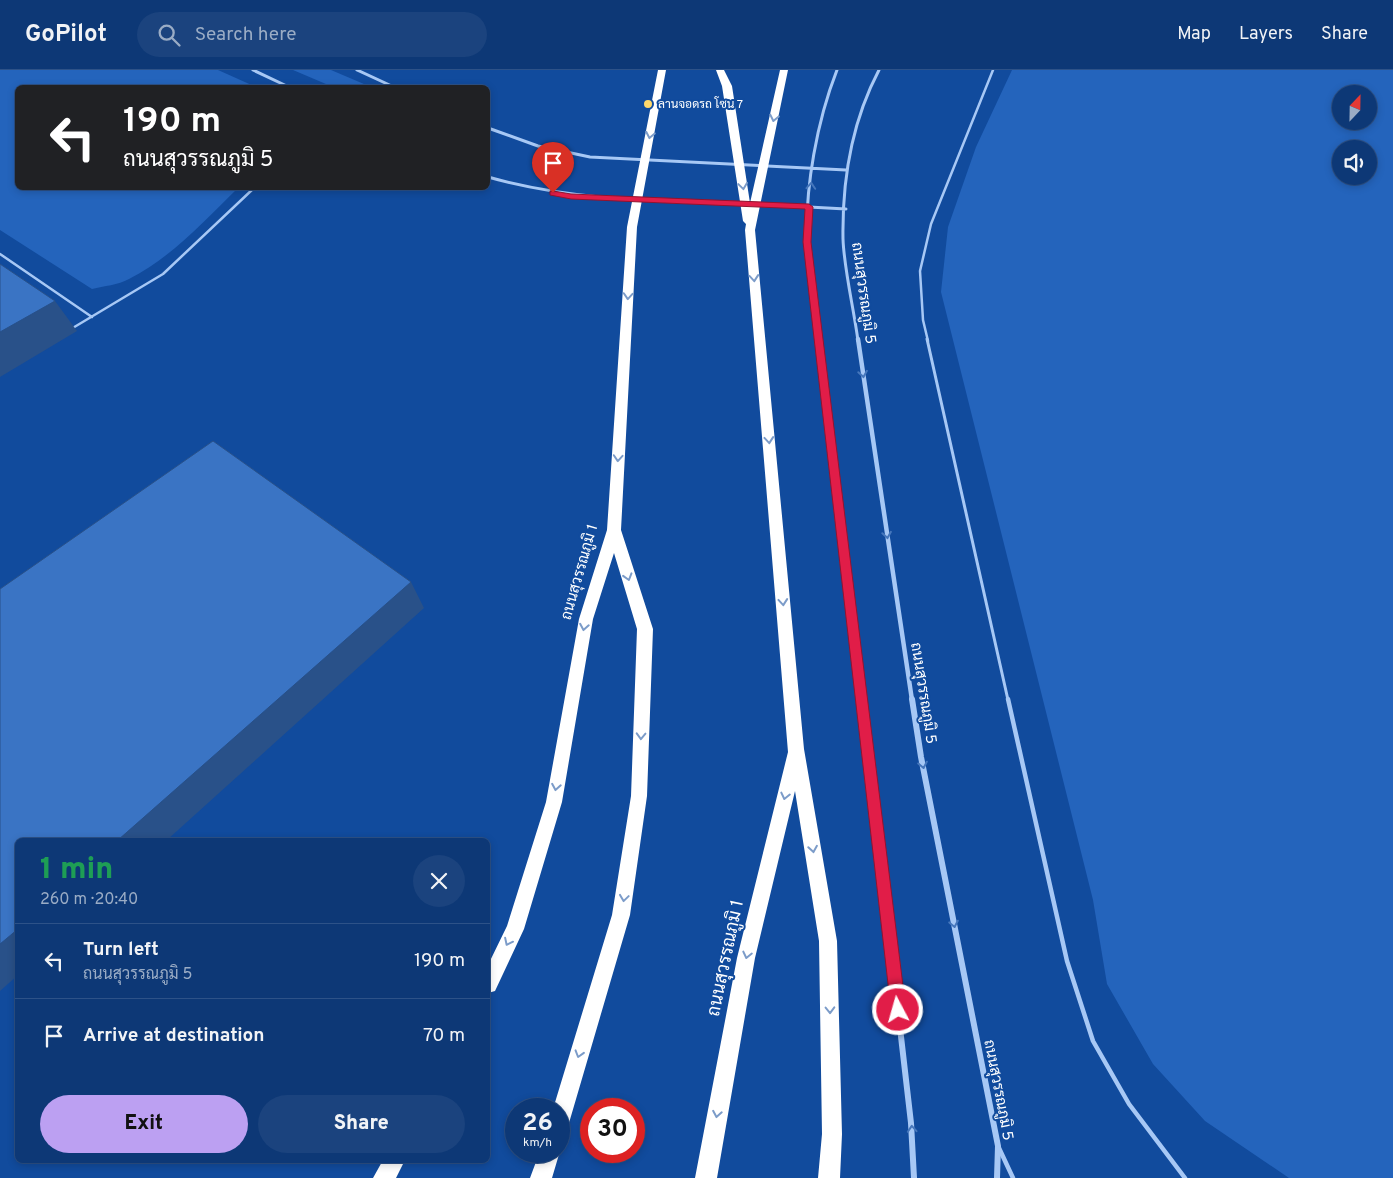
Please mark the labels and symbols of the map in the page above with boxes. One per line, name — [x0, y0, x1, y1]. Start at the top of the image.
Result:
north arrow — [1332, 85, 1378, 130]
place label: ลานจอดรถ โซน 7 — [658, 96, 743, 113]
marker: ลานจอดรถ โซน 7 — [642, 98, 654, 110]
one-way arrow — [769, 113, 779, 122]
one-way arrow — [645, 131, 655, 140]
pin — [532, 142, 574, 193]
one-way arrow — [805, 181, 816, 189]
one-way arrow — [738, 182, 748, 190]
street label: ถนนสุวรรณภูมิ 5 — [846, 241, 880, 345]
one-way arrow — [748, 274, 759, 282]
one-way arrow — [623, 292, 634, 300]
one-way arrow — [857, 371, 868, 379]
one-way arrow — [763, 436, 774, 444]
one-way arrow — [613, 454, 624, 462]
street label: ถนนสุวรรณภูมิ 1 — [557, 522, 603, 623]
one-way arrow — [882, 531, 892, 539]
one-way arrow — [623, 572, 633, 580]
one-way arrow — [777, 598, 788, 606]
one-way arrow — [580, 623, 590, 631]
street label: ถนนสุวรรณภูมิ 5 — [905, 641, 941, 745]
one-way arrow — [636, 733, 646, 741]
one-way arrow — [917, 760, 927, 769]
one-way arrow — [552, 783, 562, 791]
one-way arrow — [780, 792, 791, 801]
one-way arrow — [807, 845, 817, 853]
one-way arrow — [619, 893, 629, 902]
street label: ถนนสุวรรณภูมิ 1 — [702, 898, 750, 1019]
one-way arrow — [948, 920, 959, 929]
one-way arrow — [504, 937, 514, 946]
one-way arrow — [742, 950, 753, 959]
position arrow — [871, 983, 923, 1035]
one-way arrow — [824, 1006, 835, 1014]
street label: ถนนสุวรรณภูมิ 5 — [978, 1038, 1018, 1142]
one-way arrow — [575, 1049, 585, 1058]
speed limit sign: 30 — [580, 1098, 645, 1163]
one-way arrow — [713, 1110, 723, 1119]
one-way arrow — [906, 1125, 917, 1133]

